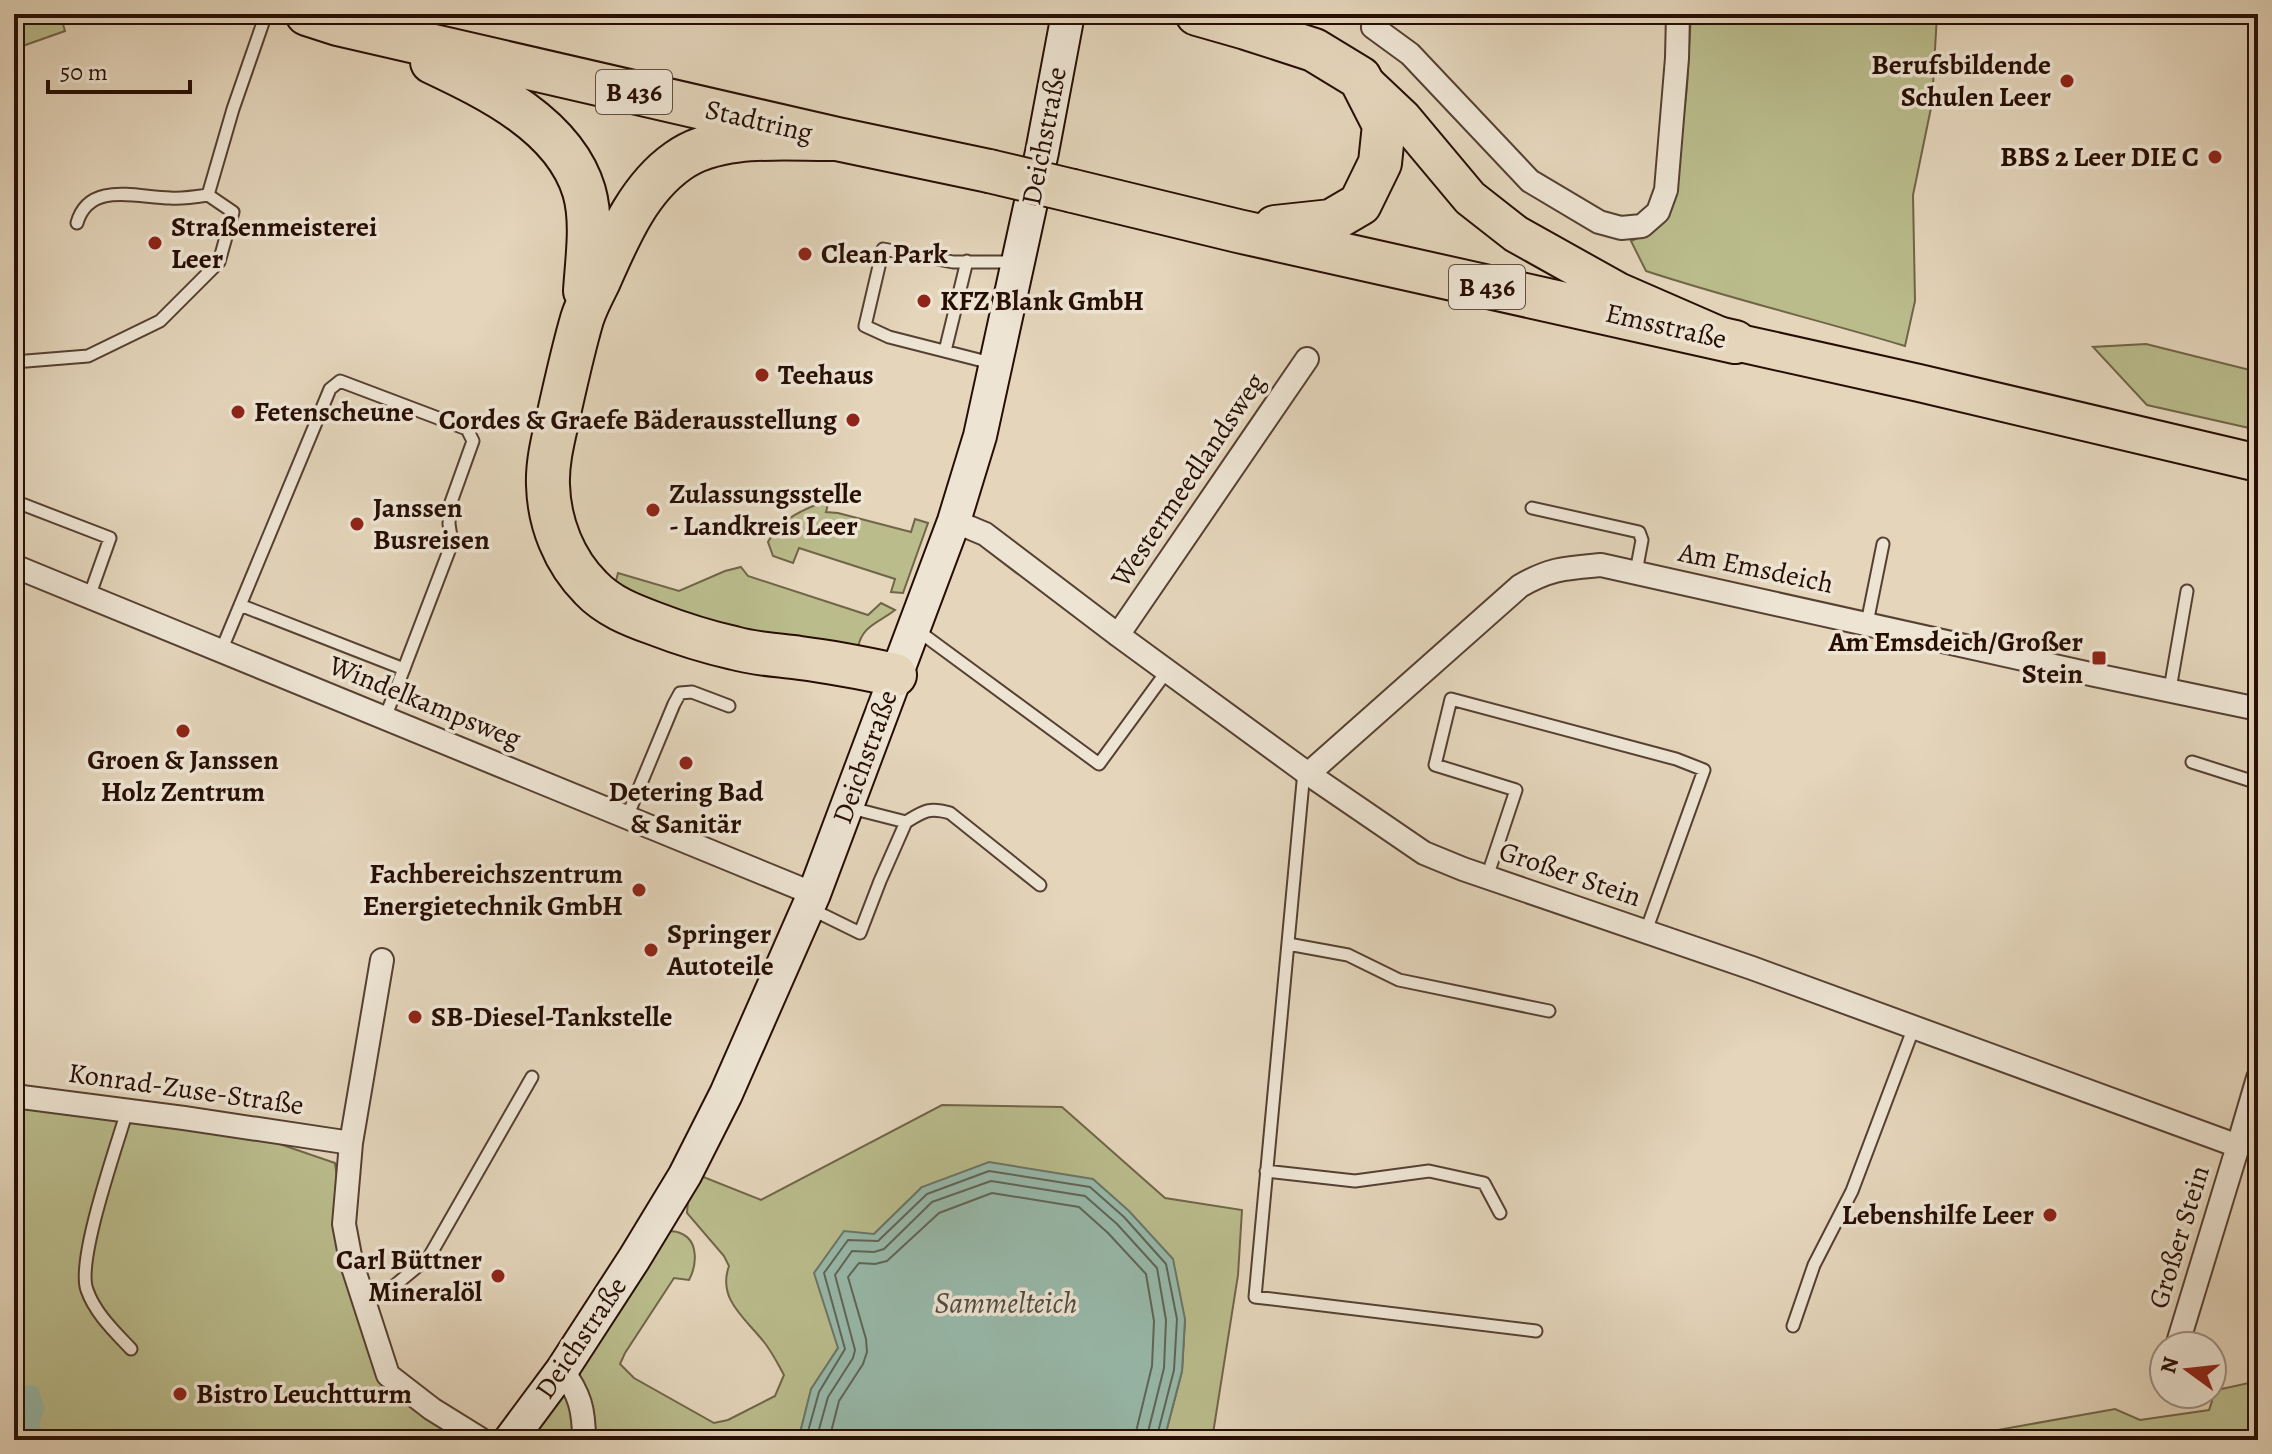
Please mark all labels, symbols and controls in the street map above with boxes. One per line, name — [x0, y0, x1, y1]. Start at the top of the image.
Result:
scale bar — [48, 44, 190, 94]
place label: Berufsbildende Schulen Leer — [1871, 46, 2051, 116]
text: 50 m — [60, 56, 108, 88]
street label: Deichstraße — [1012, 64, 1076, 208]
road number: B 436 — [596, 70, 672, 114]
marker: Berufsbildende Schulen Leer — [2058, 72, 2076, 90]
street label: Stadtring — [701, 90, 817, 152]
place label: BBS 2 Leer DIE C — [2000, 138, 2199, 176]
marker: BBS 2 Leer DIE C — [2206, 148, 2224, 166]
place label: Straßenmeisterei Leer — [171, 208, 377, 278]
marker: Straßenmeisterei Leer — [146, 234, 164, 252]
place label: Clean Park — [821, 235, 948, 273]
marker: Clean Park — [796, 245, 814, 263]
road number: B 436 — [1449, 265, 1525, 309]
place label: KFZ Blank GmbH — [940, 282, 1144, 320]
marker: KFZ Blank GmbH — [915, 292, 933, 310]
street label: Emsstraße — [1602, 294, 1730, 358]
place label: Teehaus — [778, 356, 874, 394]
street label: Westermeedlandsweg — [1102, 365, 1274, 595]
marker: Teehaus — [753, 366, 771, 384]
place label: Fetenscheune — [254, 393, 414, 431]
place label: Cordes & Graefe Bäderausstellung — [439, 401, 838, 439]
marker: Fetenscheune — [229, 403, 247, 421]
marker: Cordes & Graefe Bäderausstellung — [844, 411, 862, 429]
place label: Zulassungsstelle - Landkreis Leer — [669, 475, 862, 545]
place label: Janssen Busreisen — [373, 489, 490, 559]
marker: Zulassungsstelle - Landkreis Leer — [644, 501, 662, 519]
marker: Janssen Busreisen — [348, 515, 366, 533]
street label: Am Emsdeich — [1674, 533, 1837, 603]
place label: Am Emsdeich/Großer Stein — [1828, 623, 2083, 693]
street label: Windelkampsweg — [322, 646, 527, 758]
marker: Am Emsdeich/Großer Stein — [2090, 649, 2108, 667]
street label: Deichstraße — [823, 685, 907, 829]
marker: Groen & Janssen Holz Zentrum — [174, 722, 192, 740]
place label: Groen & Janssen Holz Zentrum — [87, 741, 279, 811]
marker: Detering Bad & Sanitär — [677, 754, 695, 772]
place label: Detering Bad & Sanitär — [608, 773, 765, 843]
street label: Großer Stein — [1494, 832, 1646, 916]
place label: Fachbereichszentrum Energietechnik GmbH — [363, 855, 623, 925]
marker: Fachbereichszentrum Energietechnik GmbH — [630, 881, 648, 899]
place label: Springer Autoteile — [666, 915, 774, 985]
marker: Springer Autoteile — [642, 941, 660, 959]
place label: SB-Diesel-Tankstelle — [431, 998, 673, 1036]
marker: SB-Diesel-Tankstelle — [406, 1008, 424, 1026]
street label: Konrad-Zuse-Straße — [66, 1054, 306, 1124]
street label: Großer Stein — [2139, 1161, 2219, 1313]
place label: Lebenshilfe Leer — [1842, 1196, 2034, 1234]
marker: Lebenshilfe Leer — [2041, 1206, 2059, 1224]
place label: Carl Büttner Mineralöl — [336, 1241, 483, 1311]
marker: Carl Büttner Mineralöl — [489, 1267, 507, 1285]
street label: Deichstraße — [526, 1269, 636, 1407]
water label: Sammelteich — [935, 1283, 1077, 1323]
north arrow — [2148, 1330, 2228, 1410]
text: N — [2153, 1353, 2186, 1377]
place label: Bistro Leuchtturm — [196, 1375, 412, 1413]
marker: Bistro Leuchtturm — [171, 1385, 189, 1403]

